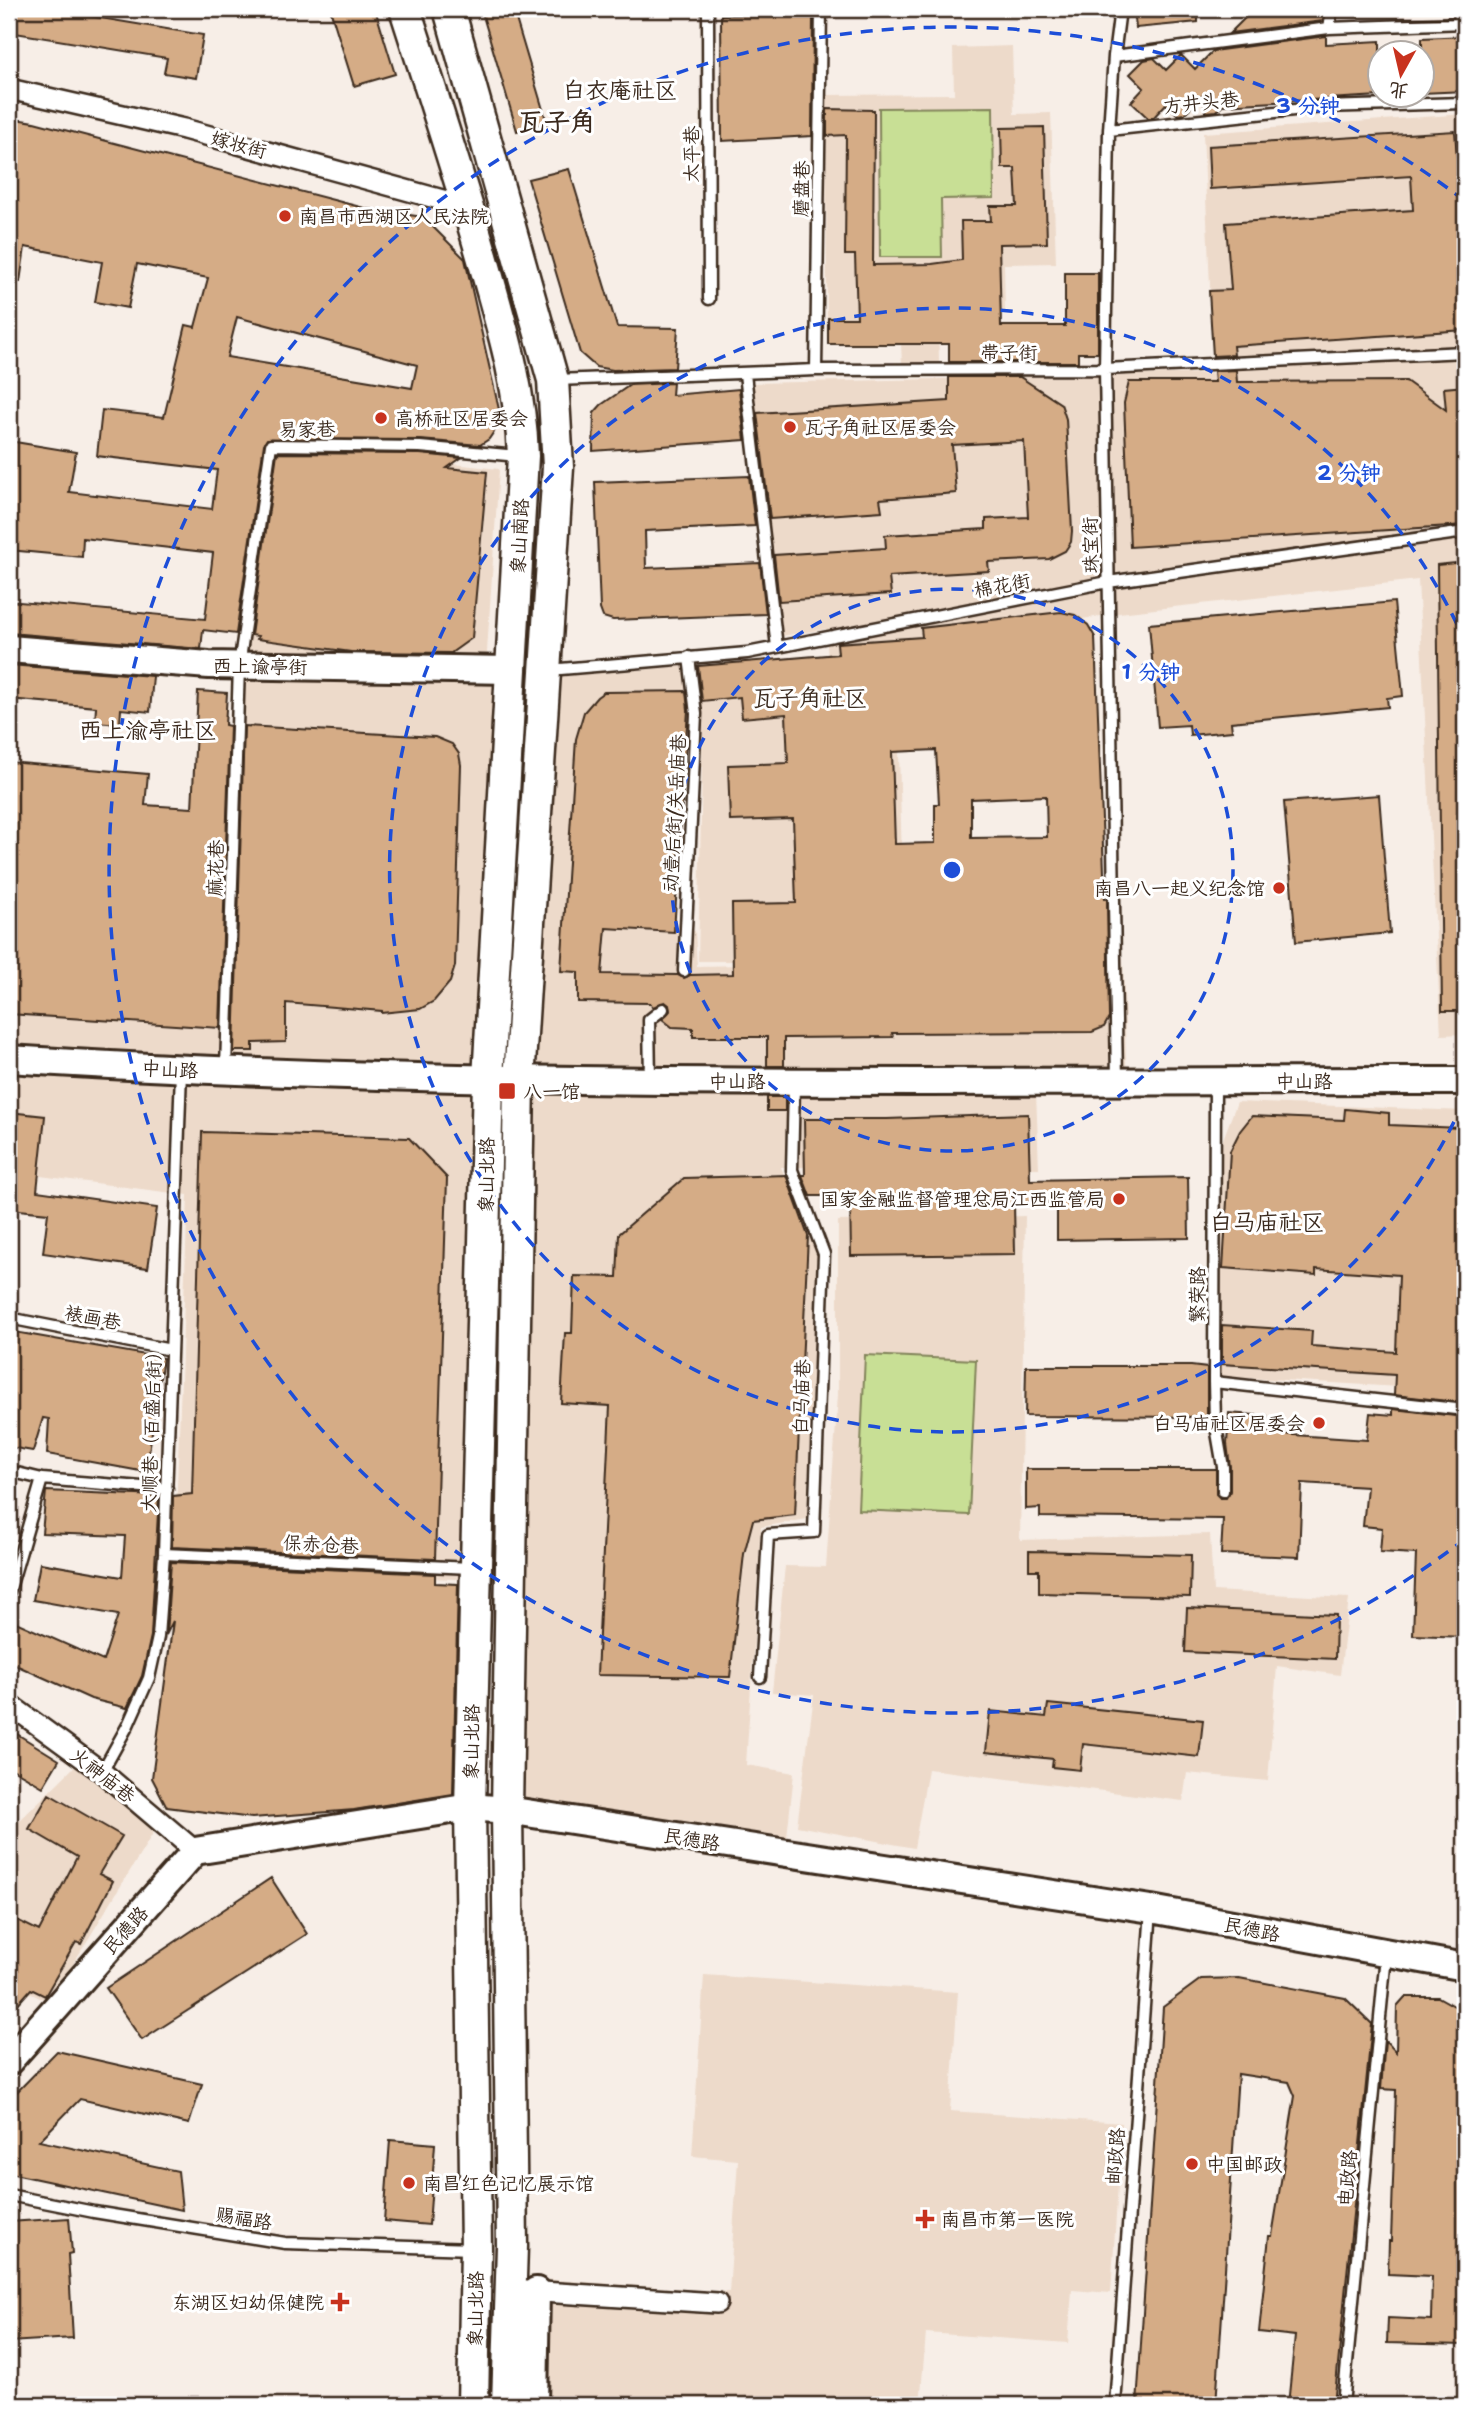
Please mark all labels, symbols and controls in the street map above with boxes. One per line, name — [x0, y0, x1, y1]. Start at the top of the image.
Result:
north arrow — [1366, 38, 1436, 108]
district label: 白衣庵社区 — [563, 75, 678, 105]
text: 北 — [1388, 77, 1410, 104]
street label: 方井头巷 — [1162, 86, 1240, 119]
text: 3 分钟 — [1276, 92, 1340, 120]
district label: 瓦子角 — [518, 104, 596, 139]
street label: 嫁妆街 — [208, 125, 270, 164]
street label: 太平巷 — [679, 125, 704, 183]
street label: 磨盘巷 — [789, 160, 814, 218]
place label: 南昌市西湖区人民法院 — [299, 204, 489, 229]
marker: 南昌市西湖区人民法院 — [277, 208, 293, 224]
street label: 带子街 — [980, 340, 1038, 365]
place label: 高桥社区居委会 — [395, 406, 528, 431]
marker: 高桥社区居委会 — [373, 410, 389, 426]
place label: 瓦子角社区居委会 — [804, 415, 956, 440]
street label: 易家巷 — [278, 417, 336, 442]
marker: 瓦子角社区居委会 — [782, 419, 798, 435]
text: 2 分钟 — [1317, 459, 1381, 487]
street label: 象山南路 — [505, 497, 534, 575]
street label: 珠宝街 — [1078, 516, 1103, 574]
street label: 棉花街 — [972, 568, 1032, 603]
street label: 西上谕亭街 — [212, 653, 308, 680]
text: 1 分钟 — [1122, 658, 1180, 686]
district label: 瓦子角社区 — [753, 683, 868, 713]
district label: 西上渝亭社区 — [79, 715, 217, 745]
street label: 动壹后街/关岳庙巷 — [658, 733, 691, 893]
street label: 麻花巷 — [202, 839, 229, 897]
centre of rings — [940, 858, 964, 882]
place label: 南昌八一起义纪念馆 — [1094, 876, 1265, 901]
marker: 南昌八一起义纪念馆 — [1271, 880, 1287, 896]
street label: 中山路 — [141, 1056, 199, 1083]
street label: 中山路 — [708, 1069, 766, 1094]
street label: 中山路 — [1275, 1069, 1333, 1094]
place label: 八一馆 — [523, 1079, 580, 1104]
marker: 八一馆 — [497, 1081, 517, 1101]
street label: 象山北路 — [473, 1137, 500, 1213]
place label: 国家金融监督管理总局江西监管局 — [820, 1187, 1105, 1212]
marker: 国家金融监督管理总局江西监管局 — [1111, 1191, 1127, 1207]
district label: 白马庙社区 — [1210, 1207, 1325, 1237]
street label: 繁荣路 — [1185, 1266, 1210, 1324]
street label: 裱画巷 — [63, 1300, 123, 1335]
street label: 大顺巷（百盛后街） — [136, 1341, 167, 1513]
street label: 白马庙巷 — [788, 1359, 815, 1435]
place label: 白马庙社区居委会 — [1153, 1411, 1305, 1436]
marker: 白马庙社区居委会 — [1311, 1415, 1327, 1431]
street label: 保赤仓巷 — [282, 1530, 360, 1559]
street label: 象山北路 — [458, 1704, 485, 1780]
street label: 火神庙巷 — [65, 1742, 140, 1809]
street label: 民德路 — [662, 1823, 722, 1856]
street label: 民德路 — [97, 1901, 154, 1960]
street label: 民德路 — [1222, 1912, 1282, 1947]
street label: 邮政路 — [1101, 2127, 1130, 2185]
street label: 电政路 — [1333, 2149, 1362, 2208]
place label: 中国邮政 — [1206, 2152, 1283, 2177]
marker: 中国邮政 — [1184, 2156, 1200, 2172]
place label: 南昌红色记忆展示馆 — [423, 2171, 594, 2196]
marker: 南昌红色记忆展示馆 — [401, 2175, 417, 2191]
street label: 赐福路 — [214, 2202, 274, 2235]
place label: 南昌市第一医院 — [941, 2207, 1074, 2232]
marker: 南昌市第一医院 — [915, 2209, 935, 2229]
street label: 象山北路 — [462, 2271, 489, 2347]
place label: 东湖区妇幼保健院 — [172, 2290, 324, 2315]
marker: 东湖区妇幼保健院 — [330, 2292, 350, 2312]

